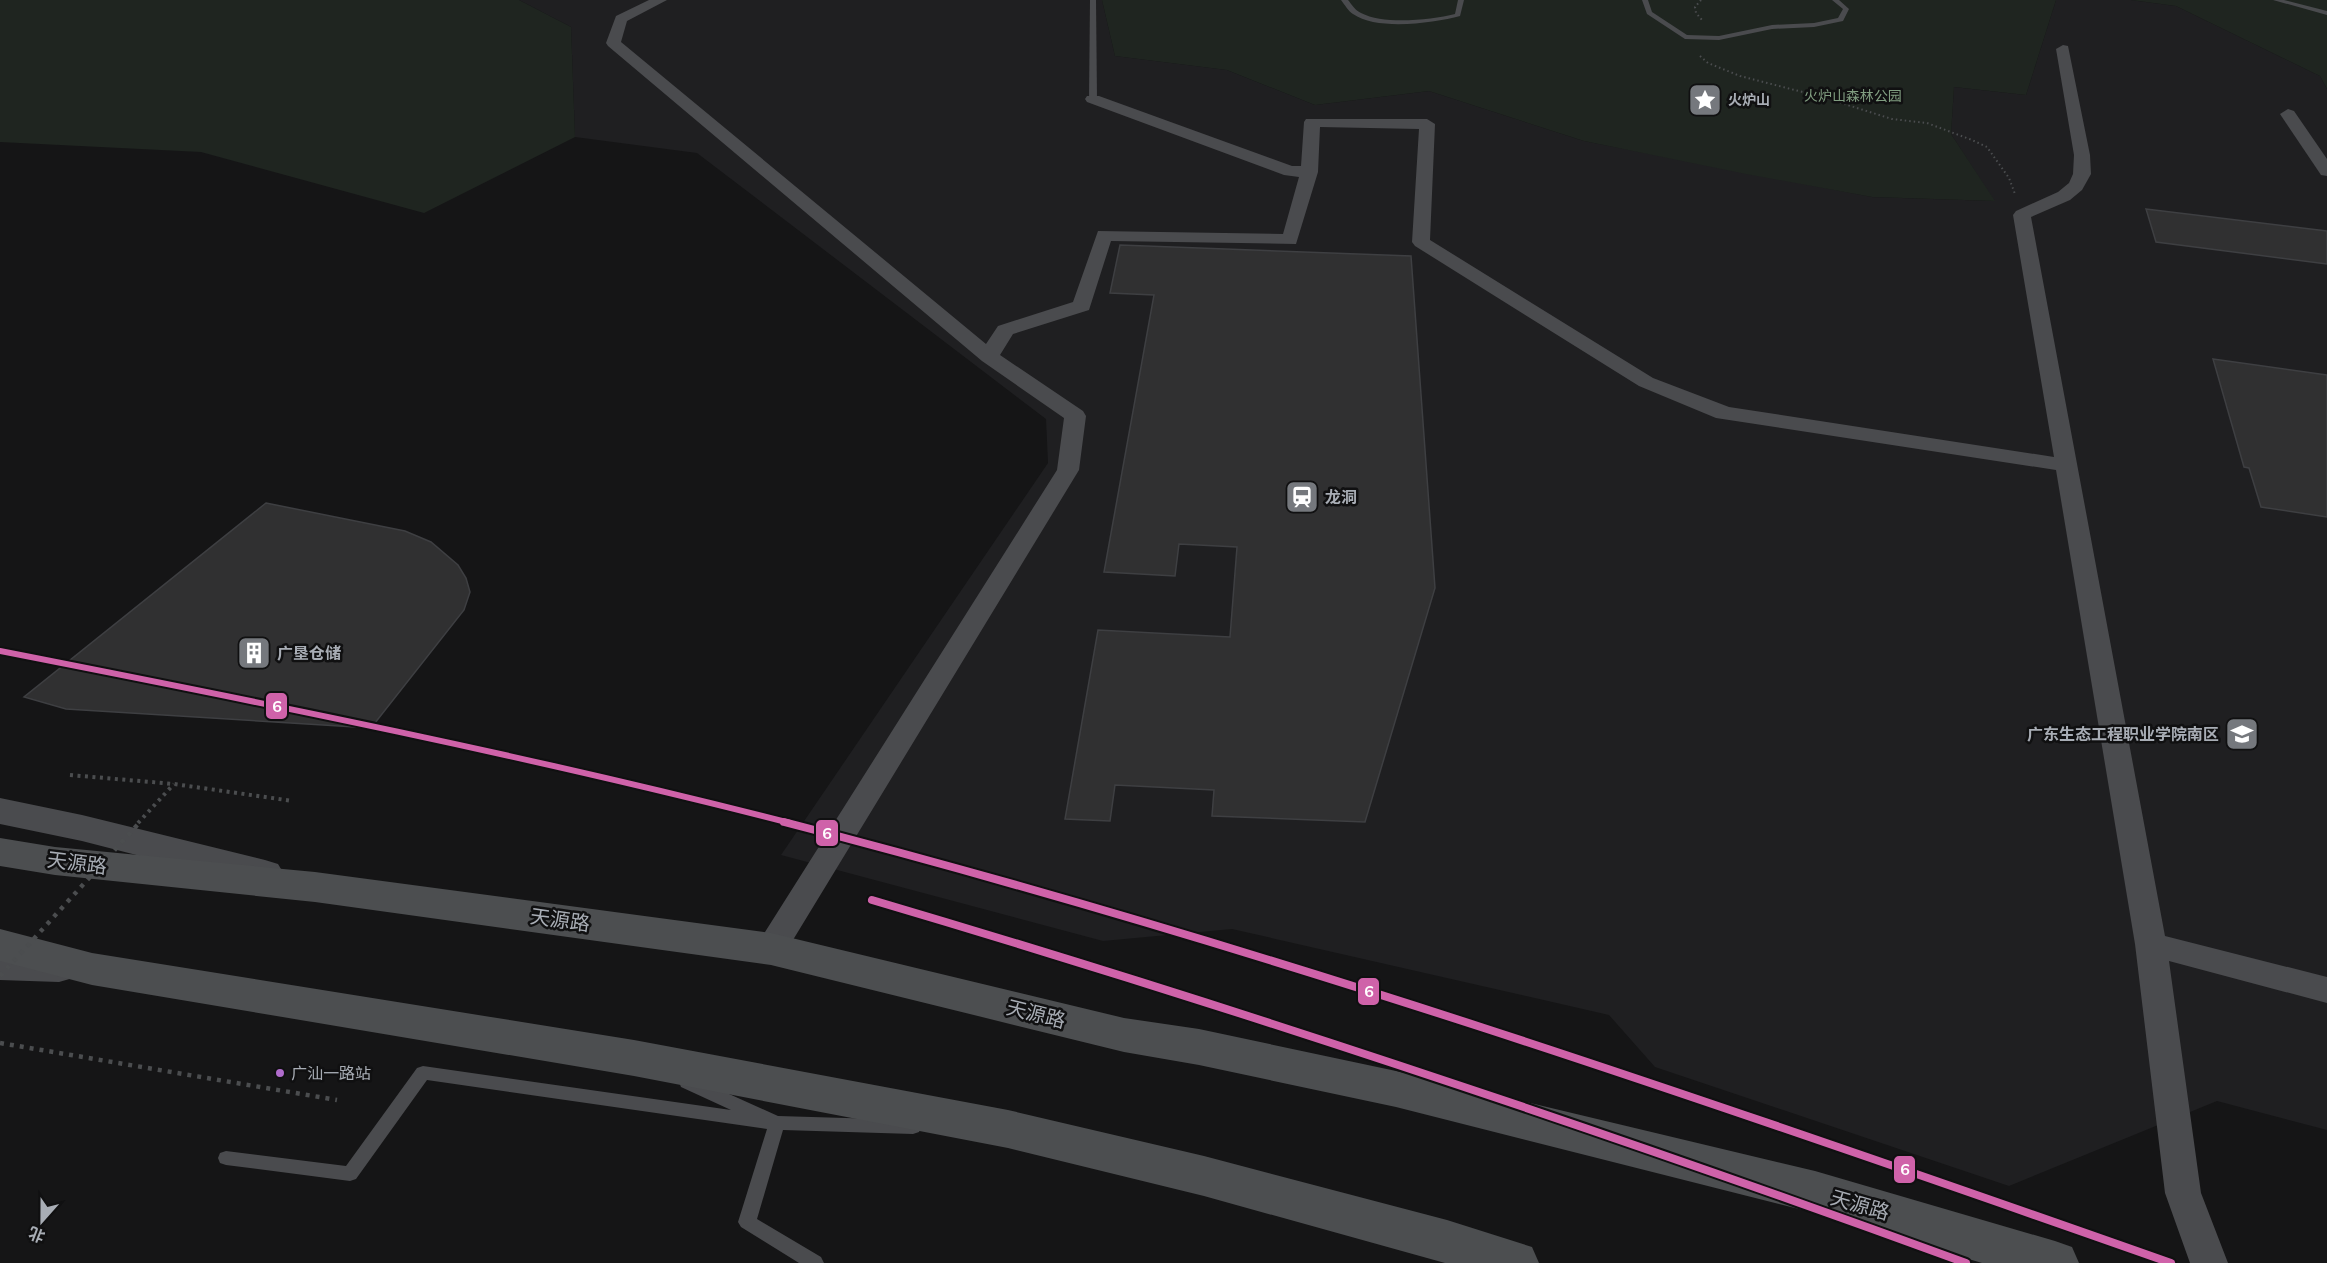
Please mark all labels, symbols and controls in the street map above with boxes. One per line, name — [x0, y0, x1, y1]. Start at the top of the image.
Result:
place icon: 火炉山 — [1687, 82, 1723, 118]
park label: 火炉山森林公园 — [1804, 87, 1902, 105]
place label: 火炉山 — [1728, 91, 1770, 109]
station icon: 龙洞 — [1284, 479, 1320, 515]
place label: 龙洞 — [1325, 487, 1357, 507]
building icon: 广垦仓储 — [236, 635, 272, 671]
place label: 广垦仓储 — [277, 643, 341, 663]
line badge: 6 — [265, 692, 288, 720]
text: 6 — [272, 696, 282, 716]
school or university icon: 广东生态工程职业学院南区 — [2224, 716, 2260, 752]
place label: 广东生态工程职业学院南区 — [2027, 724, 2219, 744]
line badge: 6 — [815, 819, 839, 847]
text: 6 — [822, 823, 832, 843]
street label: 天源路 — [46, 846, 108, 879]
street label: 天源路 — [529, 903, 592, 936]
line badge: 6 — [1357, 977, 1380, 1006]
text: 6 — [1364, 981, 1374, 1001]
street label: 天源路 — [1004, 994, 1068, 1033]
place label: 广汕一路站 — [291, 1063, 371, 1083]
marker: 广汕一路站 — [274, 1067, 286, 1079]
line badge: 6 — [1893, 1155, 1916, 1184]
text: 6 — [1900, 1159, 1910, 1179]
street label: 天源路 — [1828, 1184, 1892, 1225]
north arrow — [12, 1191, 72, 1251]
text: 北 — [26, 1223, 48, 1247]

